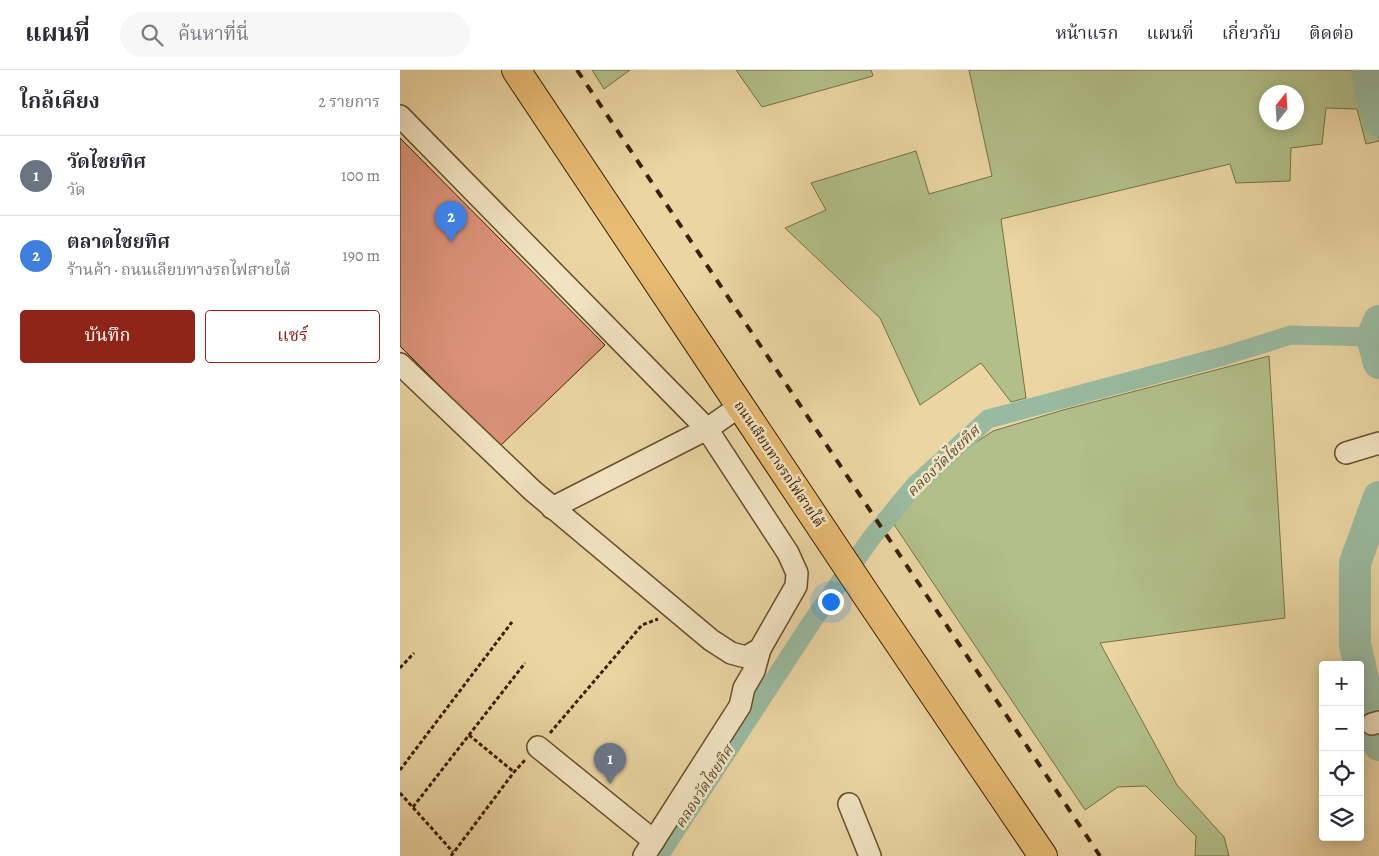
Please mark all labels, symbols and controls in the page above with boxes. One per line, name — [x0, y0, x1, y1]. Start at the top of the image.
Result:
search box — [120, 12, 470, 57]
text: แผนที่ — [25, 17, 90, 49]
icon: search — [138, 21, 166, 49]
text: ค้นหาที่นี่ — [178, 21, 249, 47]
text: หน้าแรก — [1055, 21, 1118, 45]
text: แผนที่ — [1146, 21, 1194, 45]
text: เกี่ยวกับ — [1222, 21, 1281, 45]
text: ติดต่อ — [1309, 21, 1354, 45]
north arrow — [1259, 85, 1304, 130]
text: ใกล้เคียง — [20, 87, 100, 115]
text: 2 รายการ — [318, 91, 380, 113]
text: วัดไชยทิศ — [67, 149, 146, 175]
text: 1 — [33, 165, 39, 187]
text: 100 m — [341, 165, 380, 187]
text: วัด — [67, 179, 86, 201]
pin: 2 — [435, 201, 467, 242]
text: ตลาดไชยทิศ — [67, 229, 170, 255]
text: 2 — [32, 245, 40, 267]
text: 190 m — [342, 245, 380, 267]
text: ร้านค้า · ถนนเลียบทางรถไฟสายใต้ — [67, 259, 291, 281]
button: บันทึก — [20, 310, 195, 363]
button: แชร์ — [205, 310, 380, 363]
street label: ถนนเลียบทางรถไฟสายใต้ — [730, 397, 829, 531]
water label: คลองวัดไชยทิศ — [901, 419, 986, 501]
your location — [818, 589, 844, 615]
map controls — [1319, 661, 1364, 841]
button: + — [1319, 661, 1364, 706]
button: − — [1319, 706, 1364, 751]
water label: คลองวัดไชยทิศ — [669, 740, 739, 832]
pin: 1 — [594, 743, 626, 784]
button: locate — [1319, 751, 1364, 796]
button: layers — [1319, 796, 1364, 841]

